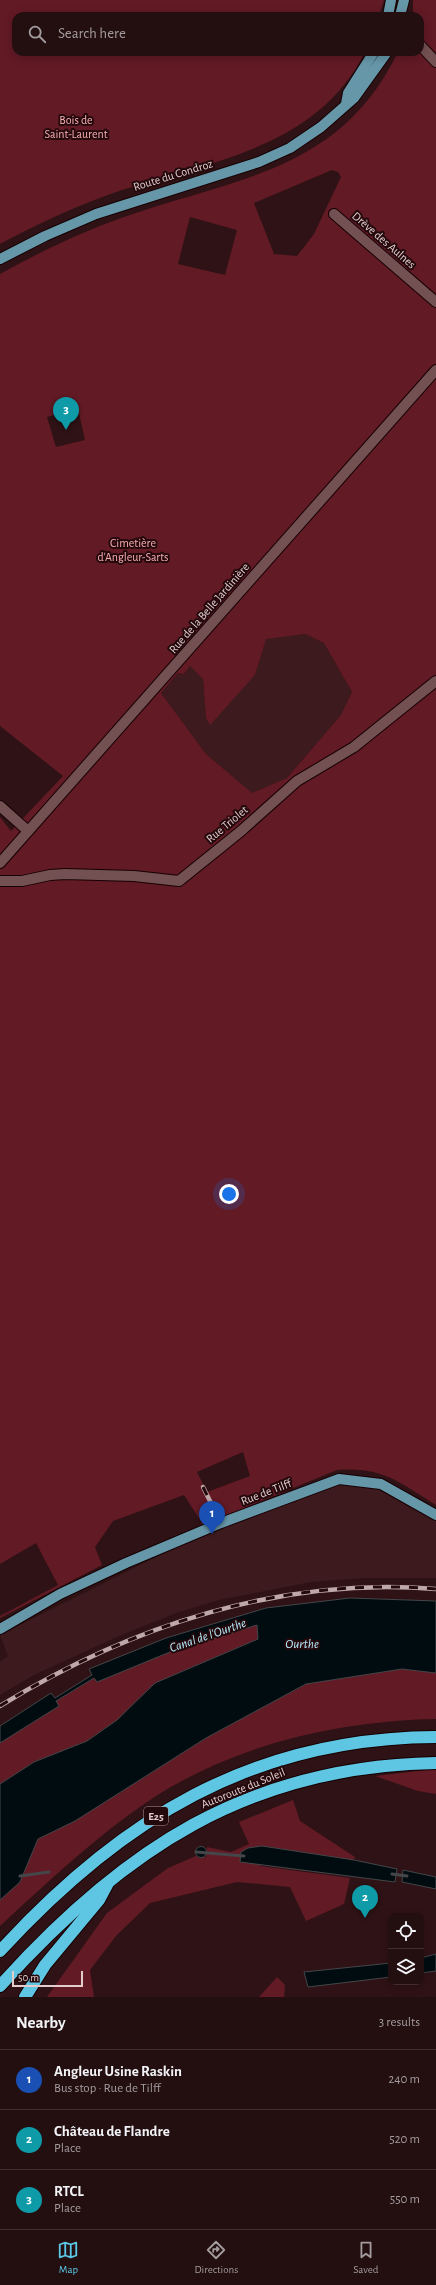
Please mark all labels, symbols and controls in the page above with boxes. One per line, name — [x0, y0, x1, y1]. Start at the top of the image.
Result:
search box — [12, 12, 424, 56]
icon: search — [26, 23, 48, 45]
text: Search here — [58, 26, 126, 41]
park label: Bois de Saint-Laurent — [44, 114, 108, 140]
street label: Route du Condroz — [132, 157, 214, 193]
street label: Drève des Aulnes — [350, 209, 418, 271]
pin: 3 — [53, 397, 79, 430]
park label: Cimetière d'Angleur-Sarts — [98, 537, 168, 563]
street label: Rue de la Belle Jardinière — [167, 560, 251, 656]
street label: Rue Triolet — [204, 803, 250, 845]
your location — [219, 1184, 239, 1204]
street label: Rue de Tilff — [239, 1476, 294, 1507]
pin: 1 — [199, 1501, 225, 1534]
water label: Canal de l'Ourthe — [168, 1617, 248, 1655]
water label: Ourthe — [285, 1638, 319, 1651]
street label: Autoroute du Soleil — [199, 1766, 287, 1810]
road number: E25 — [144, 1807, 168, 1825]
pin: 2 — [352, 1885, 378, 1918]
map controls — [388, 1913, 424, 1985]
button: locate — [388, 1913, 424, 1949]
button: layers — [388, 1949, 424, 1985]
scale bar — [12, 1969, 83, 1988]
text: 50 m — [18, 1972, 39, 1983]
text: Nearby — [16, 2014, 66, 2031]
text: 3 results — [379, 2016, 420, 2029]
text: Angleur Usine Raskin — [54, 2064, 182, 2079]
text: 1 — [27, 2073, 31, 2086]
text: 240 m — [388, 2073, 420, 2086]
text: Bus stop · Rue de Tilff — [54, 2082, 161, 2095]
text: Château de Flandre — [54, 2124, 170, 2139]
text: 2 — [26, 2133, 32, 2146]
text: 520 m — [389, 2133, 420, 2146]
text: Place — [54, 2142, 81, 2155]
text: RTCL — [54, 2184, 84, 2199]
text: 3 — [26, 2193, 32, 2206]
text: 550 m — [390, 2193, 420, 2206]
text: Place — [54, 2202, 81, 2215]
tab: Map — [57, 2239, 79, 2276]
tab: Directions — [194, 2239, 238, 2276]
tab: Saved — [353, 2239, 378, 2276]

